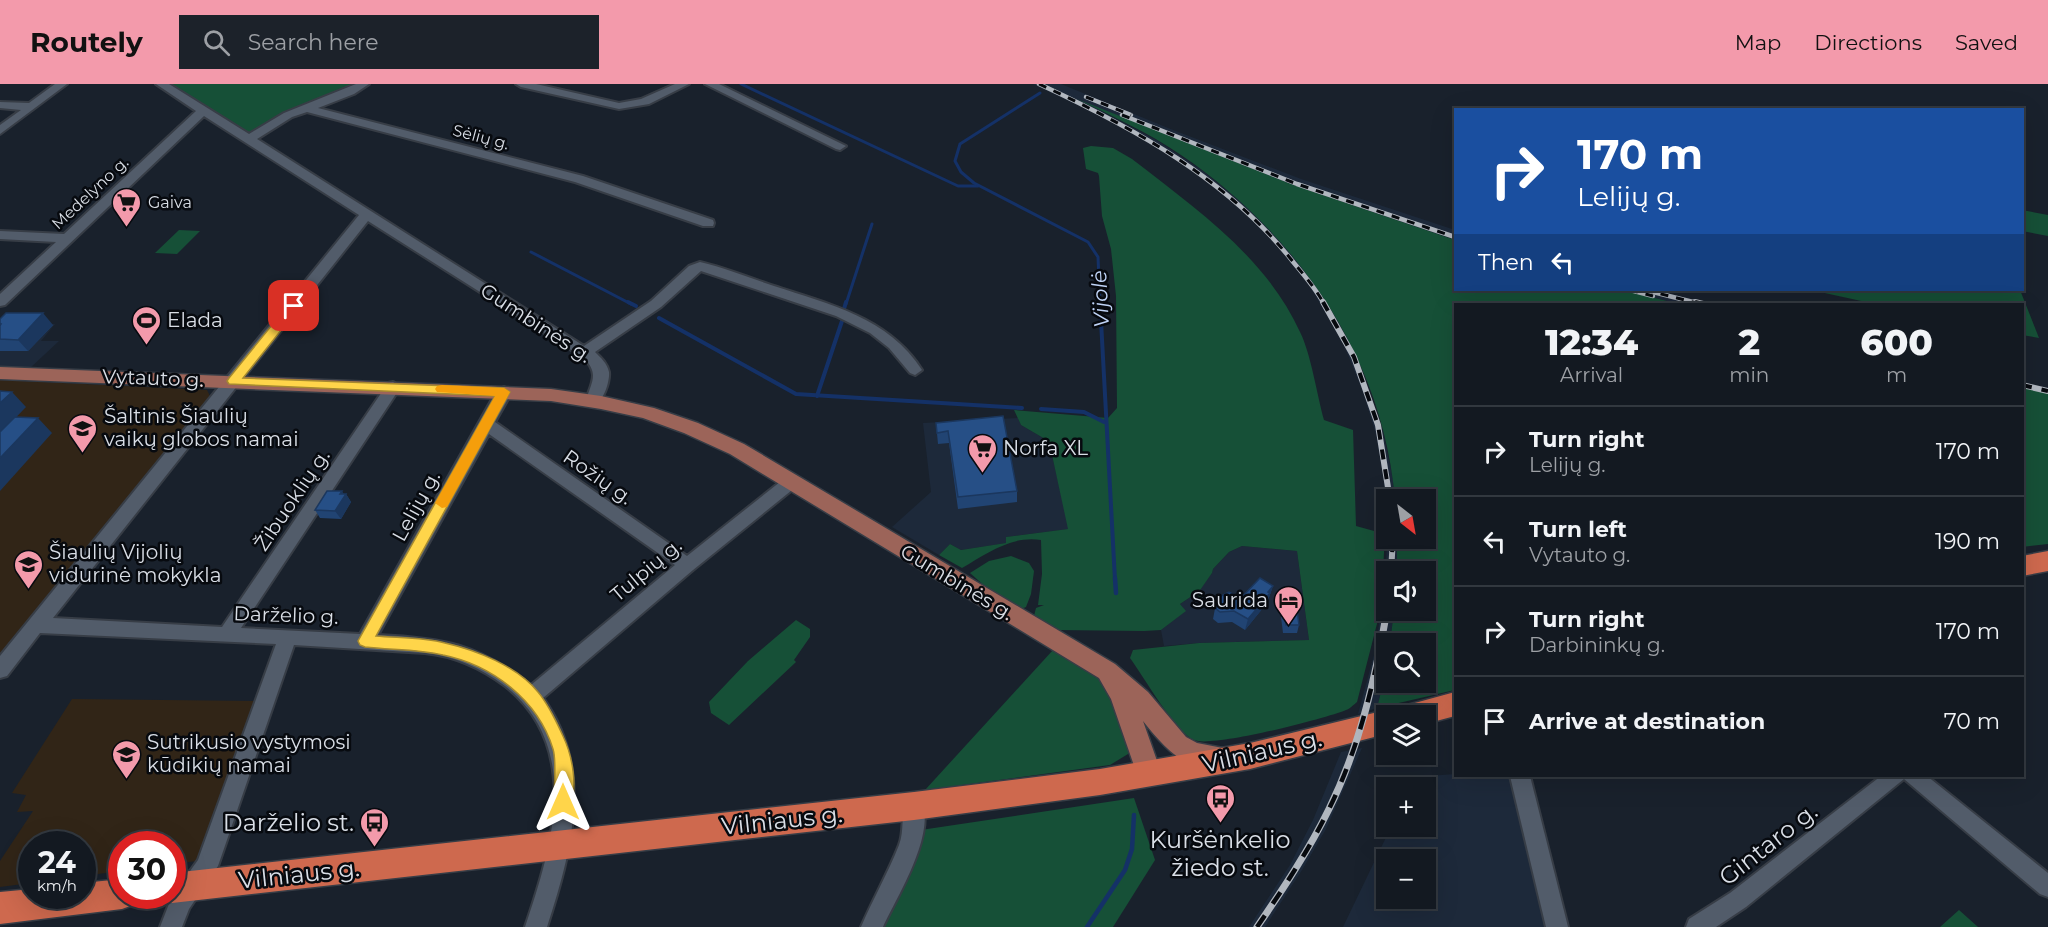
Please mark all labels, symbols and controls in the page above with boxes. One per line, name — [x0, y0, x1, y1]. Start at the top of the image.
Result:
search box — [179, 15, 599, 69]
text: Routely — [30, 25, 143, 59]
icon: search — [200, 26, 233, 59]
text: Search here — [248, 29, 379, 56]
text: Map — [1735, 30, 1781, 55]
text: Directions — [1814, 30, 1922, 55]
text: Saved — [1955, 30, 2018, 55]
street label: Sėlių g. — [451, 120, 511, 154]
text: 170 m — [1577, 128, 1703, 180]
icon: right — [1478, 132, 1556, 210]
street label: Medelyno g. — [48, 153, 132, 233]
text: Lelijų g. — [1577, 180, 1680, 213]
supermarket icon: Gaiva — [111, 186, 143, 228]
place label: Gaiva — [148, 193, 192, 212]
icon: left — [1546, 246, 1579, 279]
text: Then — [1478, 249, 1534, 276]
water label: Vijolė — [1086, 270, 1114, 328]
street label: Gumbinės g. — [476, 278, 596, 368]
pin — [268, 280, 319, 331]
icon: arrive — [277, 289, 310, 322]
sports icon: Elada — [130, 304, 162, 346]
place label: Elada — [167, 308, 223, 332]
text: 12:34 — [1545, 320, 1638, 364]
text: 2 — [1738, 320, 1760, 364]
text: 600 — [1860, 320, 1933, 364]
text: Arrival — [1560, 363, 1623, 387]
text: min — [1729, 363, 1769, 387]
text: m — [1886, 363, 1907, 387]
street label: Vytauto g. — [102, 364, 204, 392]
place label: Šaltinis Šiaulių vaikų globos namai — [104, 404, 299, 451]
school or university icon: Šaltinis Šiaulių vaikų globos namai — [67, 412, 99, 454]
text: Turn right — [1529, 426, 1644, 453]
supermarket icon: Norfa XL — [966, 432, 998, 474]
icon: right — [1478, 435, 1511, 468]
place label: Norfa XL — [1003, 436, 1088, 460]
text: 170 m — [1936, 438, 2000, 465]
street label: Žibuoklių g. — [249, 445, 335, 555]
street label: Rožių g. — [559, 445, 637, 509]
text: Lelijų g. — [1529, 453, 1606, 477]
street label: Lelijų g. — [387, 467, 445, 545]
north arrow — [1376, 489, 1436, 549]
map controls — [1376, 489, 1436, 909]
text: Turn left — [1529, 516, 1627, 543]
icon: left — [1478, 525, 1511, 558]
text: 190 m — [1935, 528, 2000, 555]
street label: Tulpių g. — [606, 533, 686, 607]
street label: Gumbinės g. — [896, 539, 1018, 625]
place label: Šiaulių Vijolių vidurinė mokykla — [49, 540, 222, 587]
text: Vytauto g. — [1529, 543, 1630, 567]
school or university icon: Šiaulių Vijolių vidurinė mokykla — [12, 548, 44, 590]
button: sound — [1376, 561, 1436, 621]
hotel icon: Saurida — [1273, 584, 1305, 626]
place label: Saurida — [1192, 588, 1268, 612]
street label: Darželio g. — [233, 601, 339, 629]
text: Turn right — [1529, 606, 1644, 633]
icon: right — [1478, 615, 1511, 648]
text: 170 m — [1936, 618, 2000, 645]
button: search — [1376, 633, 1436, 693]
text: Darbininkų g. — [1529, 633, 1665, 657]
button: layers — [1376, 705, 1436, 765]
icon: arrive — [1478, 705, 1511, 738]
text: Arrive at destination — [1529, 708, 1765, 735]
text: 70 m — [1944, 708, 2000, 735]
street label: Vilniaus g. — [1199, 723, 1325, 779]
place label: Sutrikusio vystymosi kūdikių namai — [147, 730, 351, 777]
school or university icon: Sutrikusio vystymosi kūdikių namai — [110, 738, 142, 780]
position arrow — [531, 770, 595, 834]
button: + — [1376, 777, 1436, 837]
bus stop icon: Kuršėnkelio žiedo st. — [1204, 782, 1236, 824]
street label: Gintaro g. — [1713, 797, 1823, 891]
street label: Vilniaus g. — [720, 799, 844, 841]
bus stop icon: Darželio st. — [359, 806, 391, 848]
place label: Darželio st. — [223, 808, 354, 837]
place label: Kuršėnkelio žiedo st. — [1149, 825, 1291, 882]
speed limit sign: 30 — [108, 831, 186, 909]
text: 24 — [38, 844, 76, 881]
button: − — [1376, 849, 1436, 909]
street label: Vilniaus g. — [237, 853, 361, 895]
text: km/h — [37, 876, 77, 895]

